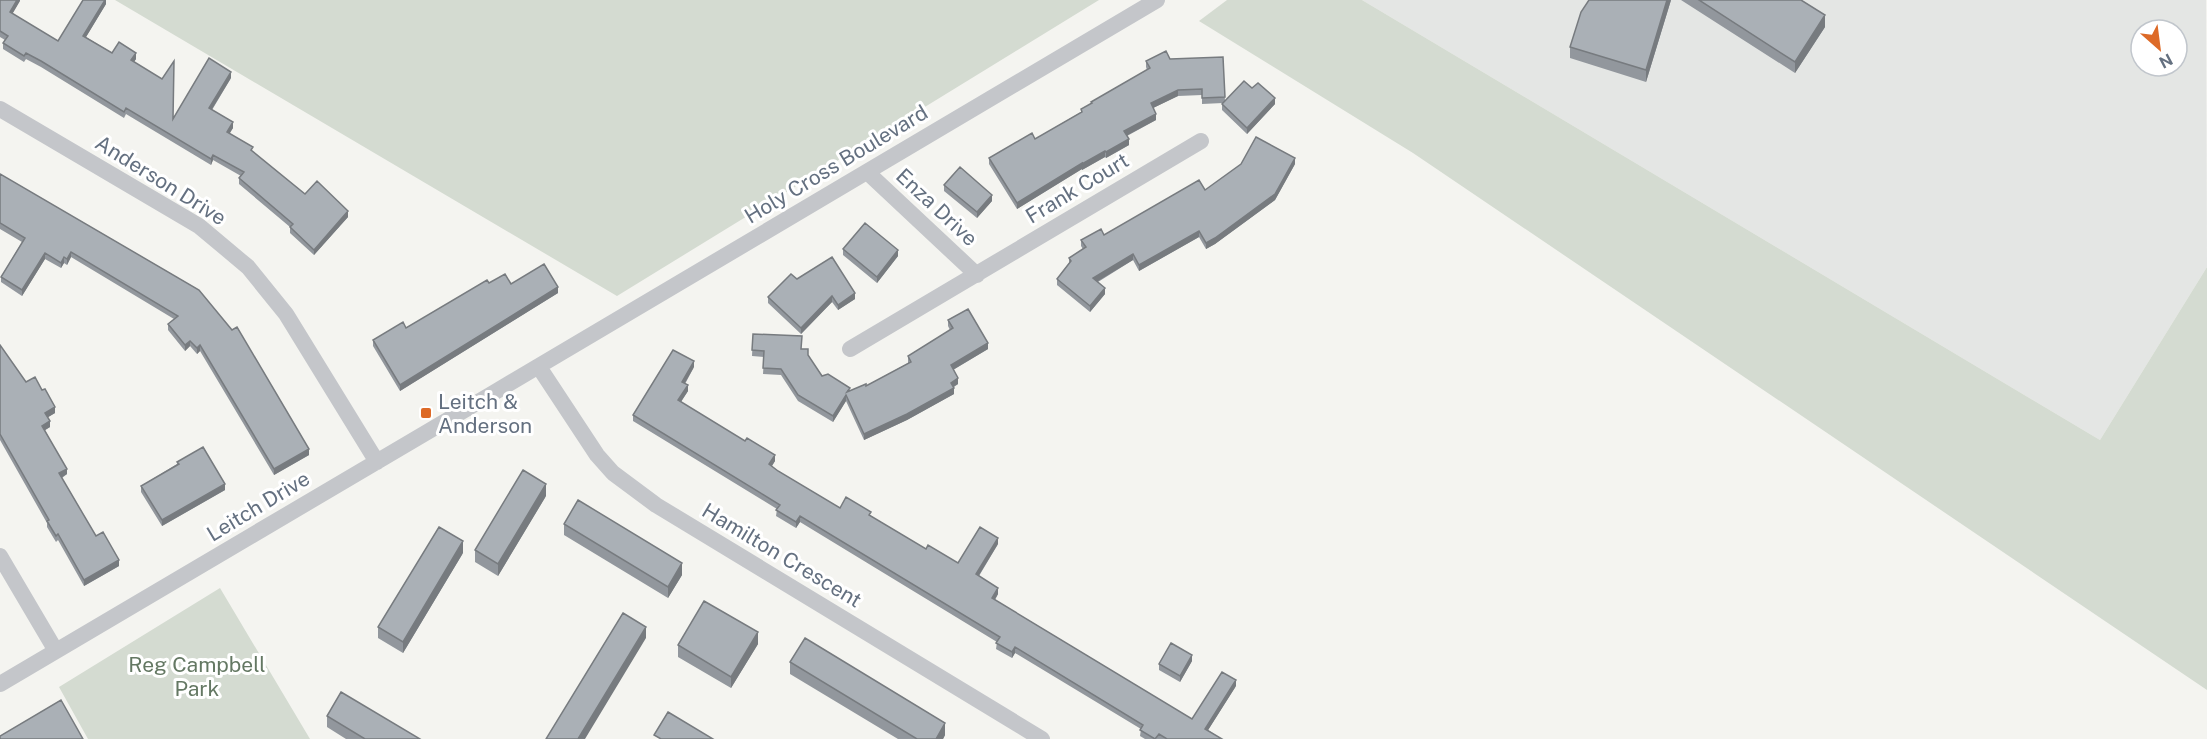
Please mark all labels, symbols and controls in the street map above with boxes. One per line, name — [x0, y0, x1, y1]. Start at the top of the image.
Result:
north arrow — [2129, 18, 2189, 78]
text: N — [2156, 49, 2176, 72]
street label: Holy Cross Boulevard — [740, 99, 932, 229]
street label: Anderson Drive — [91, 130, 231, 230]
street label: Frank Court — [1021, 148, 1133, 228]
street label: Enza Drive — [891, 163, 983, 251]
place label: Leitch & Anderson — [438, 389, 532, 438]
marker: Leitch & Anderson — [419, 406, 433, 420]
street label: Leitch Drive — [202, 466, 314, 546]
street label: Hamilton Crescent — [698, 497, 866, 613]
park label: Reg Campbell Park — [128, 652, 266, 701]

